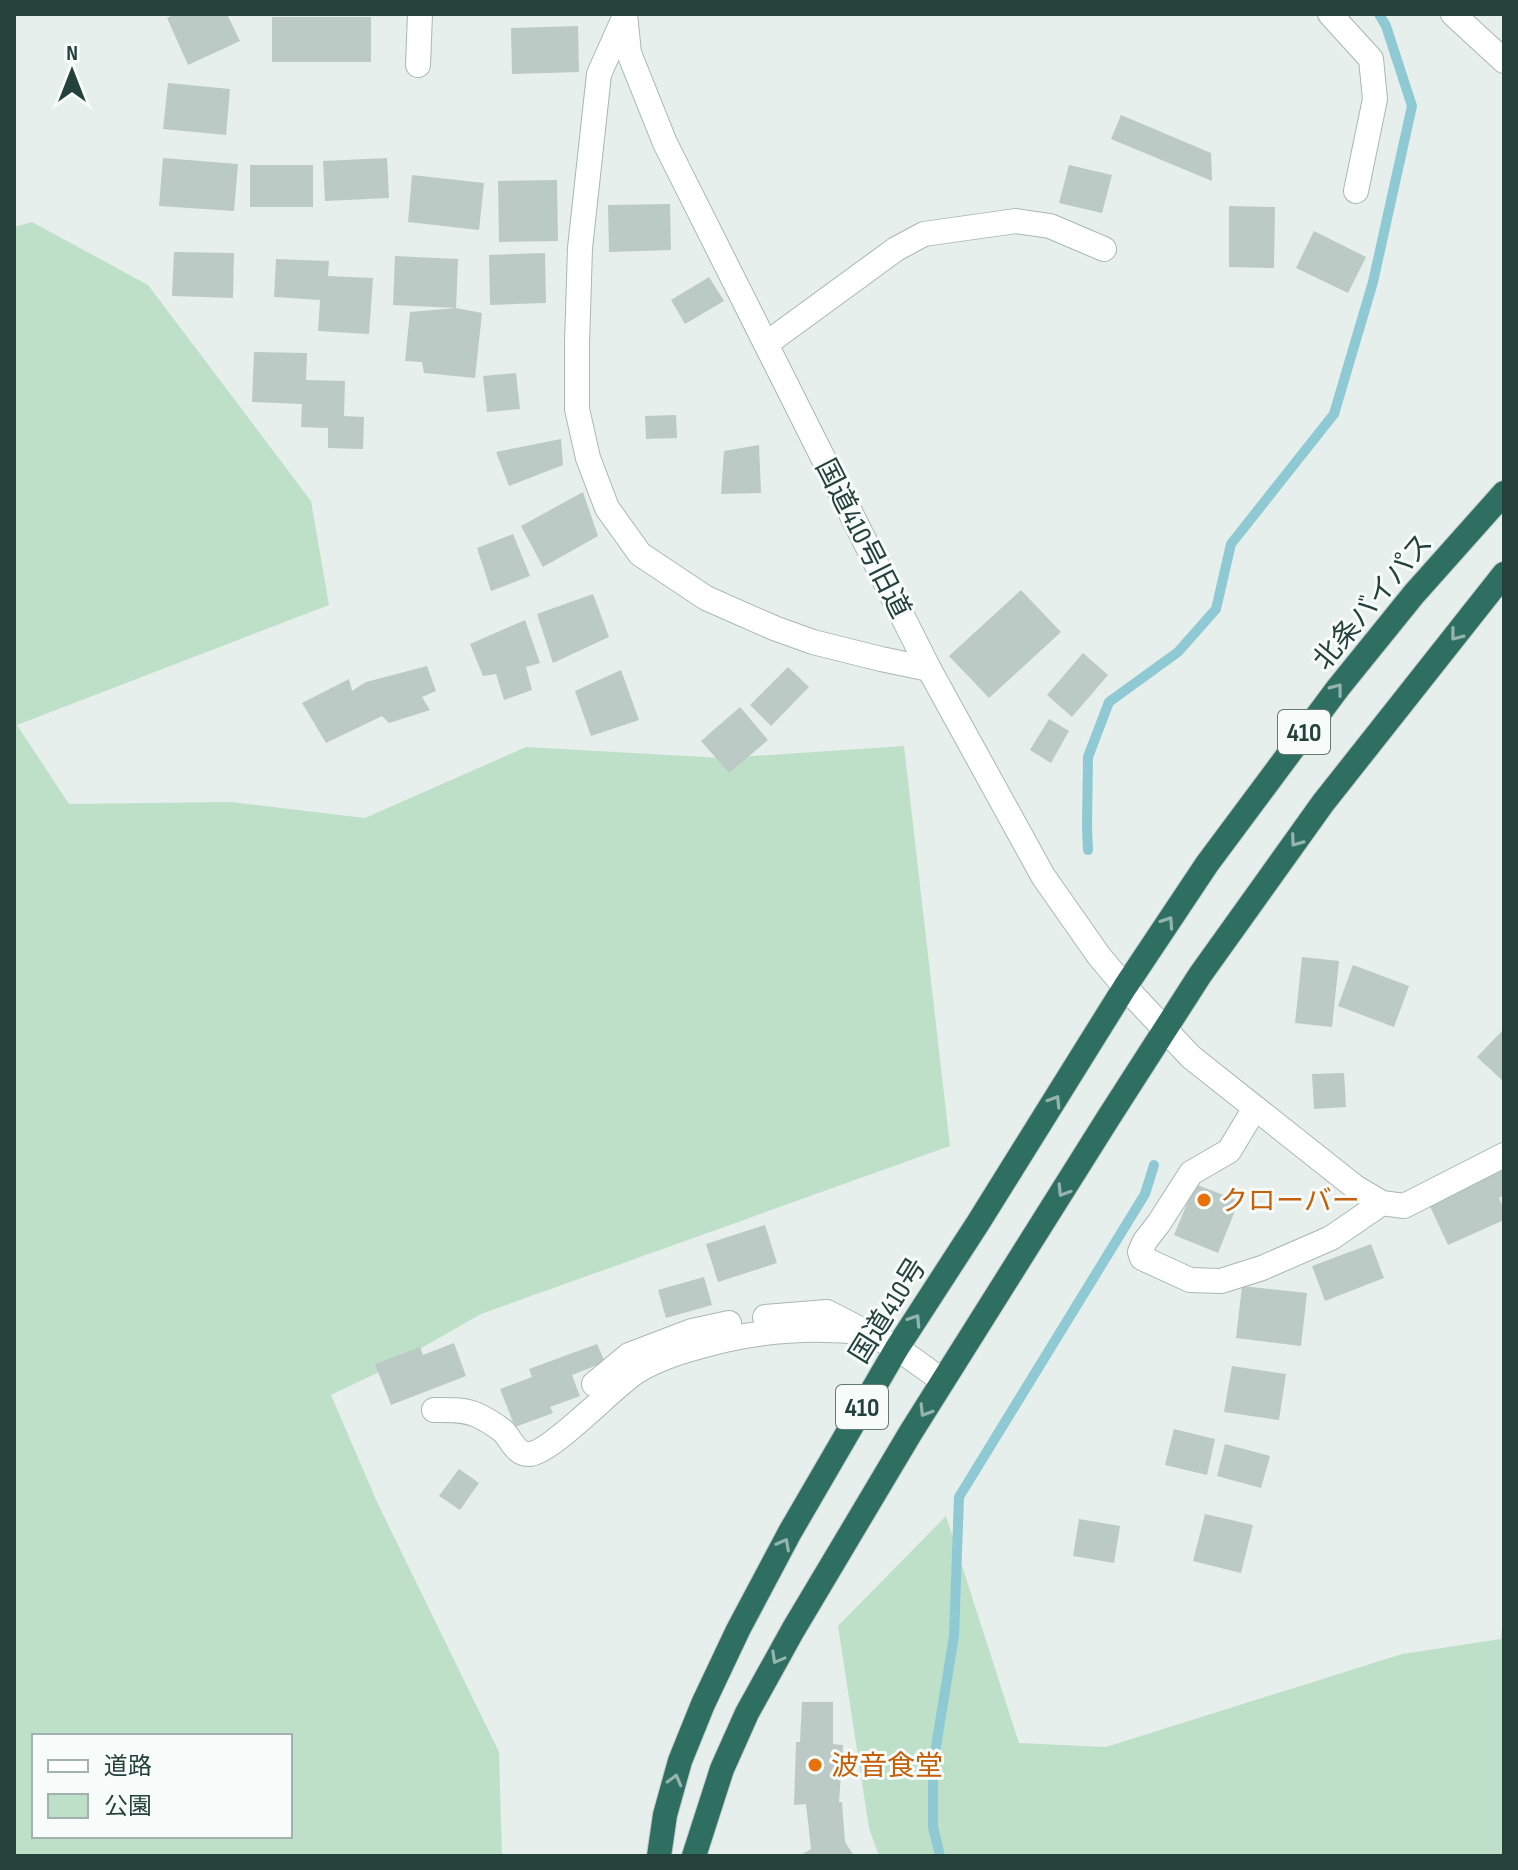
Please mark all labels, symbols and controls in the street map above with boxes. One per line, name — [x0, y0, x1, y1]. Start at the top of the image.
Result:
north arrow — [32, 32, 112, 112]
text: N — [66, 40, 78, 67]
street label: 国道410号旧道 — [808, 454, 917, 624]
street label: 北条バイパス — [1307, 527, 1440, 677]
one-way arrow — [1451, 626, 1466, 640]
one-way arrow — [1328, 683, 1342, 698]
road number: 410 — [1278, 710, 1330, 754]
one-way arrow — [1291, 832, 1306, 846]
one-way arrow — [1158, 916, 1173, 930]
one-way arrow — [1045, 1095, 1060, 1110]
one-way arrow — [1058, 1182, 1073, 1197]
place label: クローバー — [1220, 1185, 1360, 1218]
marker: クローバー — [1195, 1191, 1213, 1209]
street label: 国道410号 — [843, 1252, 934, 1370]
one-way arrow — [905, 1314, 920, 1329]
road number: 410 — [836, 1385, 888, 1429]
one-way arrow — [919, 1402, 934, 1417]
one-way arrow — [774, 1538, 789, 1552]
one-way arrow — [772, 1650, 787, 1664]
legend — [32, 1734, 292, 1838]
place label: 波音食堂 — [831, 1750, 943, 1783]
text: 道路 — [104, 1752, 152, 1781]
marker: 波音食堂 — [806, 1756, 824, 1774]
one-way arrow — [665, 1773, 682, 1787]
text: 公園 — [104, 1792, 152, 1821]

